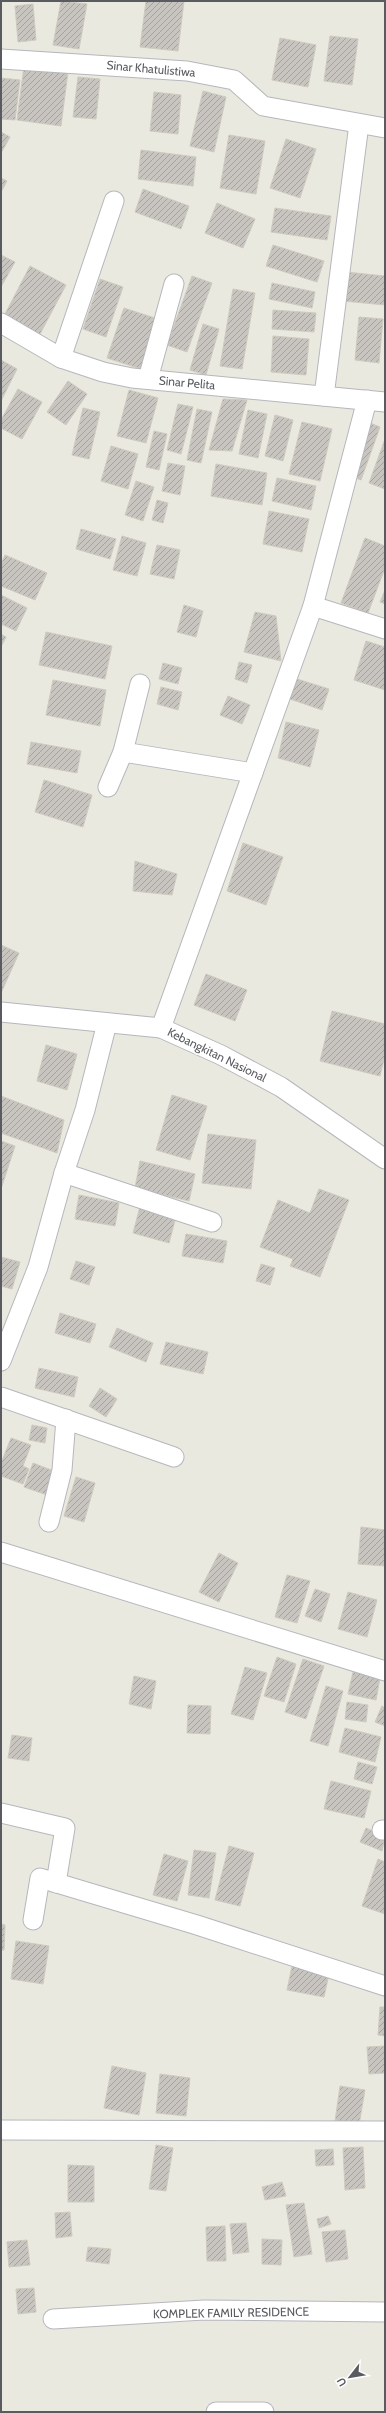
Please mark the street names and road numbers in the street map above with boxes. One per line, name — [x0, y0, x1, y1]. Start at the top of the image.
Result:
street label: Sinar Khatulistiwa — [106, 57, 196, 80]
street label: Sinar Pelita — [158, 373, 216, 392]
street label: Kebangkitan Nasional — [165, 1024, 269, 1085]
street label: KOMPLEK FAMILY RESIDENCE — [153, 2304, 310, 2321]

